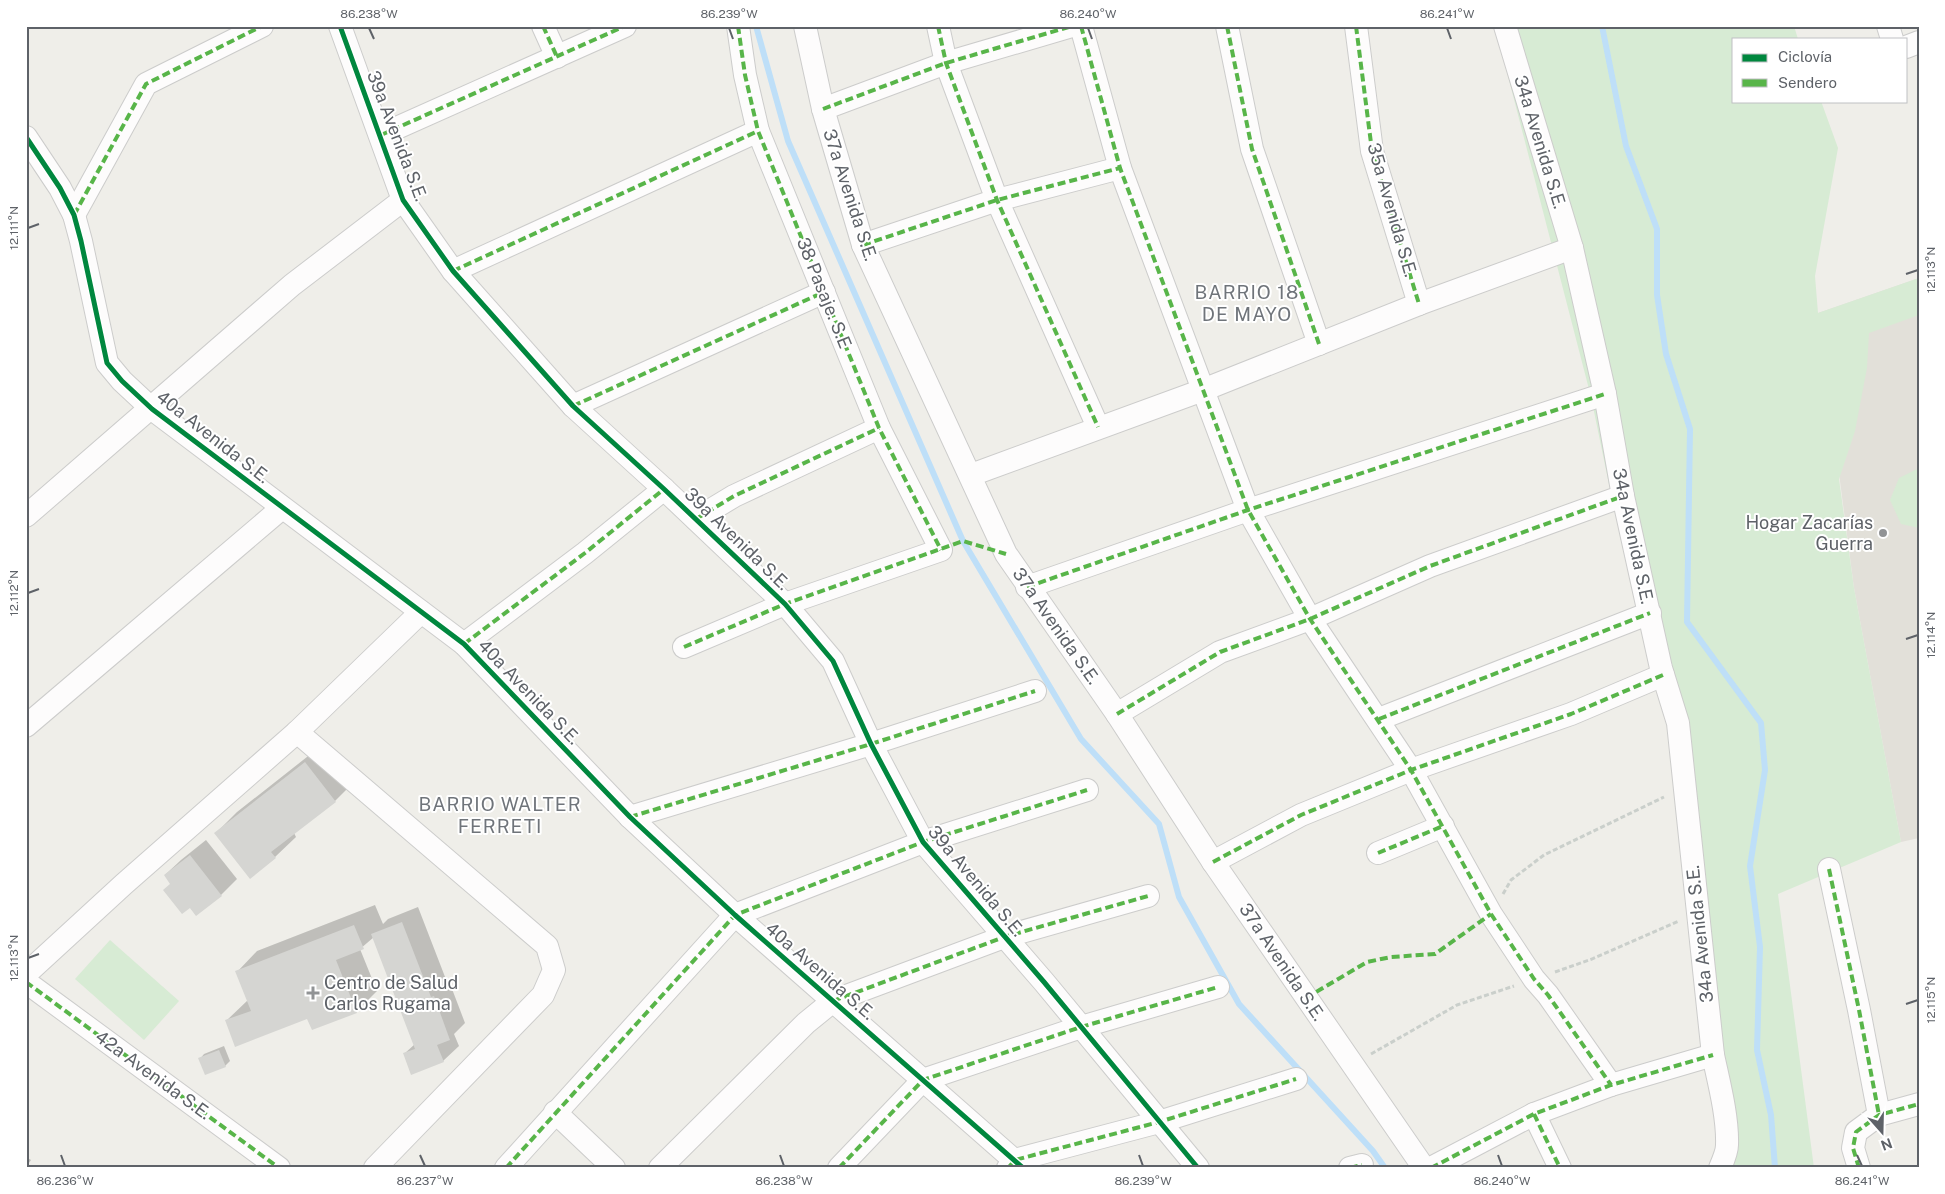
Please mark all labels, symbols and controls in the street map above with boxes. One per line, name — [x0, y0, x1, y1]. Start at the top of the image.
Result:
text: 86.238°W — [340, 7, 398, 21]
text: 86.239°W — [700, 7, 758, 21]
text: 86.240°W — [1059, 7, 1117, 21]
text: 86.241°W — [1420, 7, 1475, 21]
legend — [1732, 38, 1908, 102]
text: Ciclovía — [1778, 48, 1832, 65]
street label: 39a Avenida S.E. — [363, 68, 432, 204]
street label: 34a Avenida S.E. — [1510, 73, 1571, 211]
text: Sendero — [1778, 74, 1837, 91]
street label: 37a Avenida S.E. — [819, 126, 882, 263]
street label: 35a Avenida S.E. — [1363, 140, 1422, 279]
text: 12.111°N — [7, 206, 21, 250]
street label: 38 Pasaje. S.E — [793, 234, 856, 351]
text: 12.113°N — [1924, 247, 1938, 293]
district label: BARRIO 18 DE MAYO — [1195, 281, 1299, 325]
street label: 40a Avenida S.E. — [152, 386, 274, 487]
street label: 34a Avenida S.E. — [1609, 466, 1658, 606]
street label: 39a Avenida S.E. — [680, 483, 794, 594]
place label: Hogar Zacarías Guerra — [1745, 512, 1873, 554]
marker: Hogar Zacarías Guerra — [1877, 527, 1889, 539]
street label: 37a Avenida S.E. — [1008, 563, 1104, 688]
text: 12.112°N — [7, 570, 21, 616]
text: 12.114°N — [1924, 612, 1938, 658]
street label: 40a Avenida S.E. — [474, 635, 585, 749]
district label: BARRIO WALTER FERRETI — [418, 793, 582, 837]
street label: 39a Avenida S.E. — [924, 821, 1029, 940]
street label: 34a Avenida S.E. — [1682, 864, 1717, 1004]
street label: 37a Avenida S.E. — [1235, 899, 1330, 1025]
street label: 40a Avenida S.E. — [761, 917, 879, 1024]
text: 12.113°N — [7, 935, 21, 981]
place label: Centro de Salud Carlos Rugama — [324, 972, 458, 1014]
text: 12.115°N — [1924, 977, 1938, 1023]
marker: Centro de Salud Carlos Rugama — [306, 986, 320, 1000]
street label: 42a Avenida S.E. — [91, 1026, 215, 1124]
north arrow — [1858, 1106, 1908, 1156]
text: N — [1879, 1135, 1894, 1154]
text: 86.236°W — [36, 1174, 94, 1188]
text: 86.237°W — [397, 1174, 454, 1188]
text: 86.238°W — [755, 1174, 813, 1188]
text: 86.239°W — [1114, 1174, 1172, 1188]
text: 86.240°W — [1473, 1174, 1531, 1188]
text: 86.241°W — [1835, 1174, 1890, 1188]

